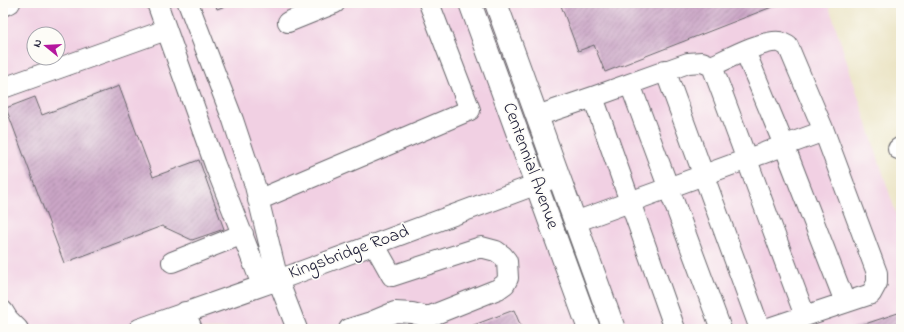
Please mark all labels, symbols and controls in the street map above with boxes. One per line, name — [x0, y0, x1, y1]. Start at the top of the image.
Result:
north arrow — [26, 26, 66, 66]
text: N — [29, 37, 46, 49]
street label: Centennial Avenue — [495, 99, 565, 234]
street label: Kingsbridge Road — [285, 219, 413, 288]

